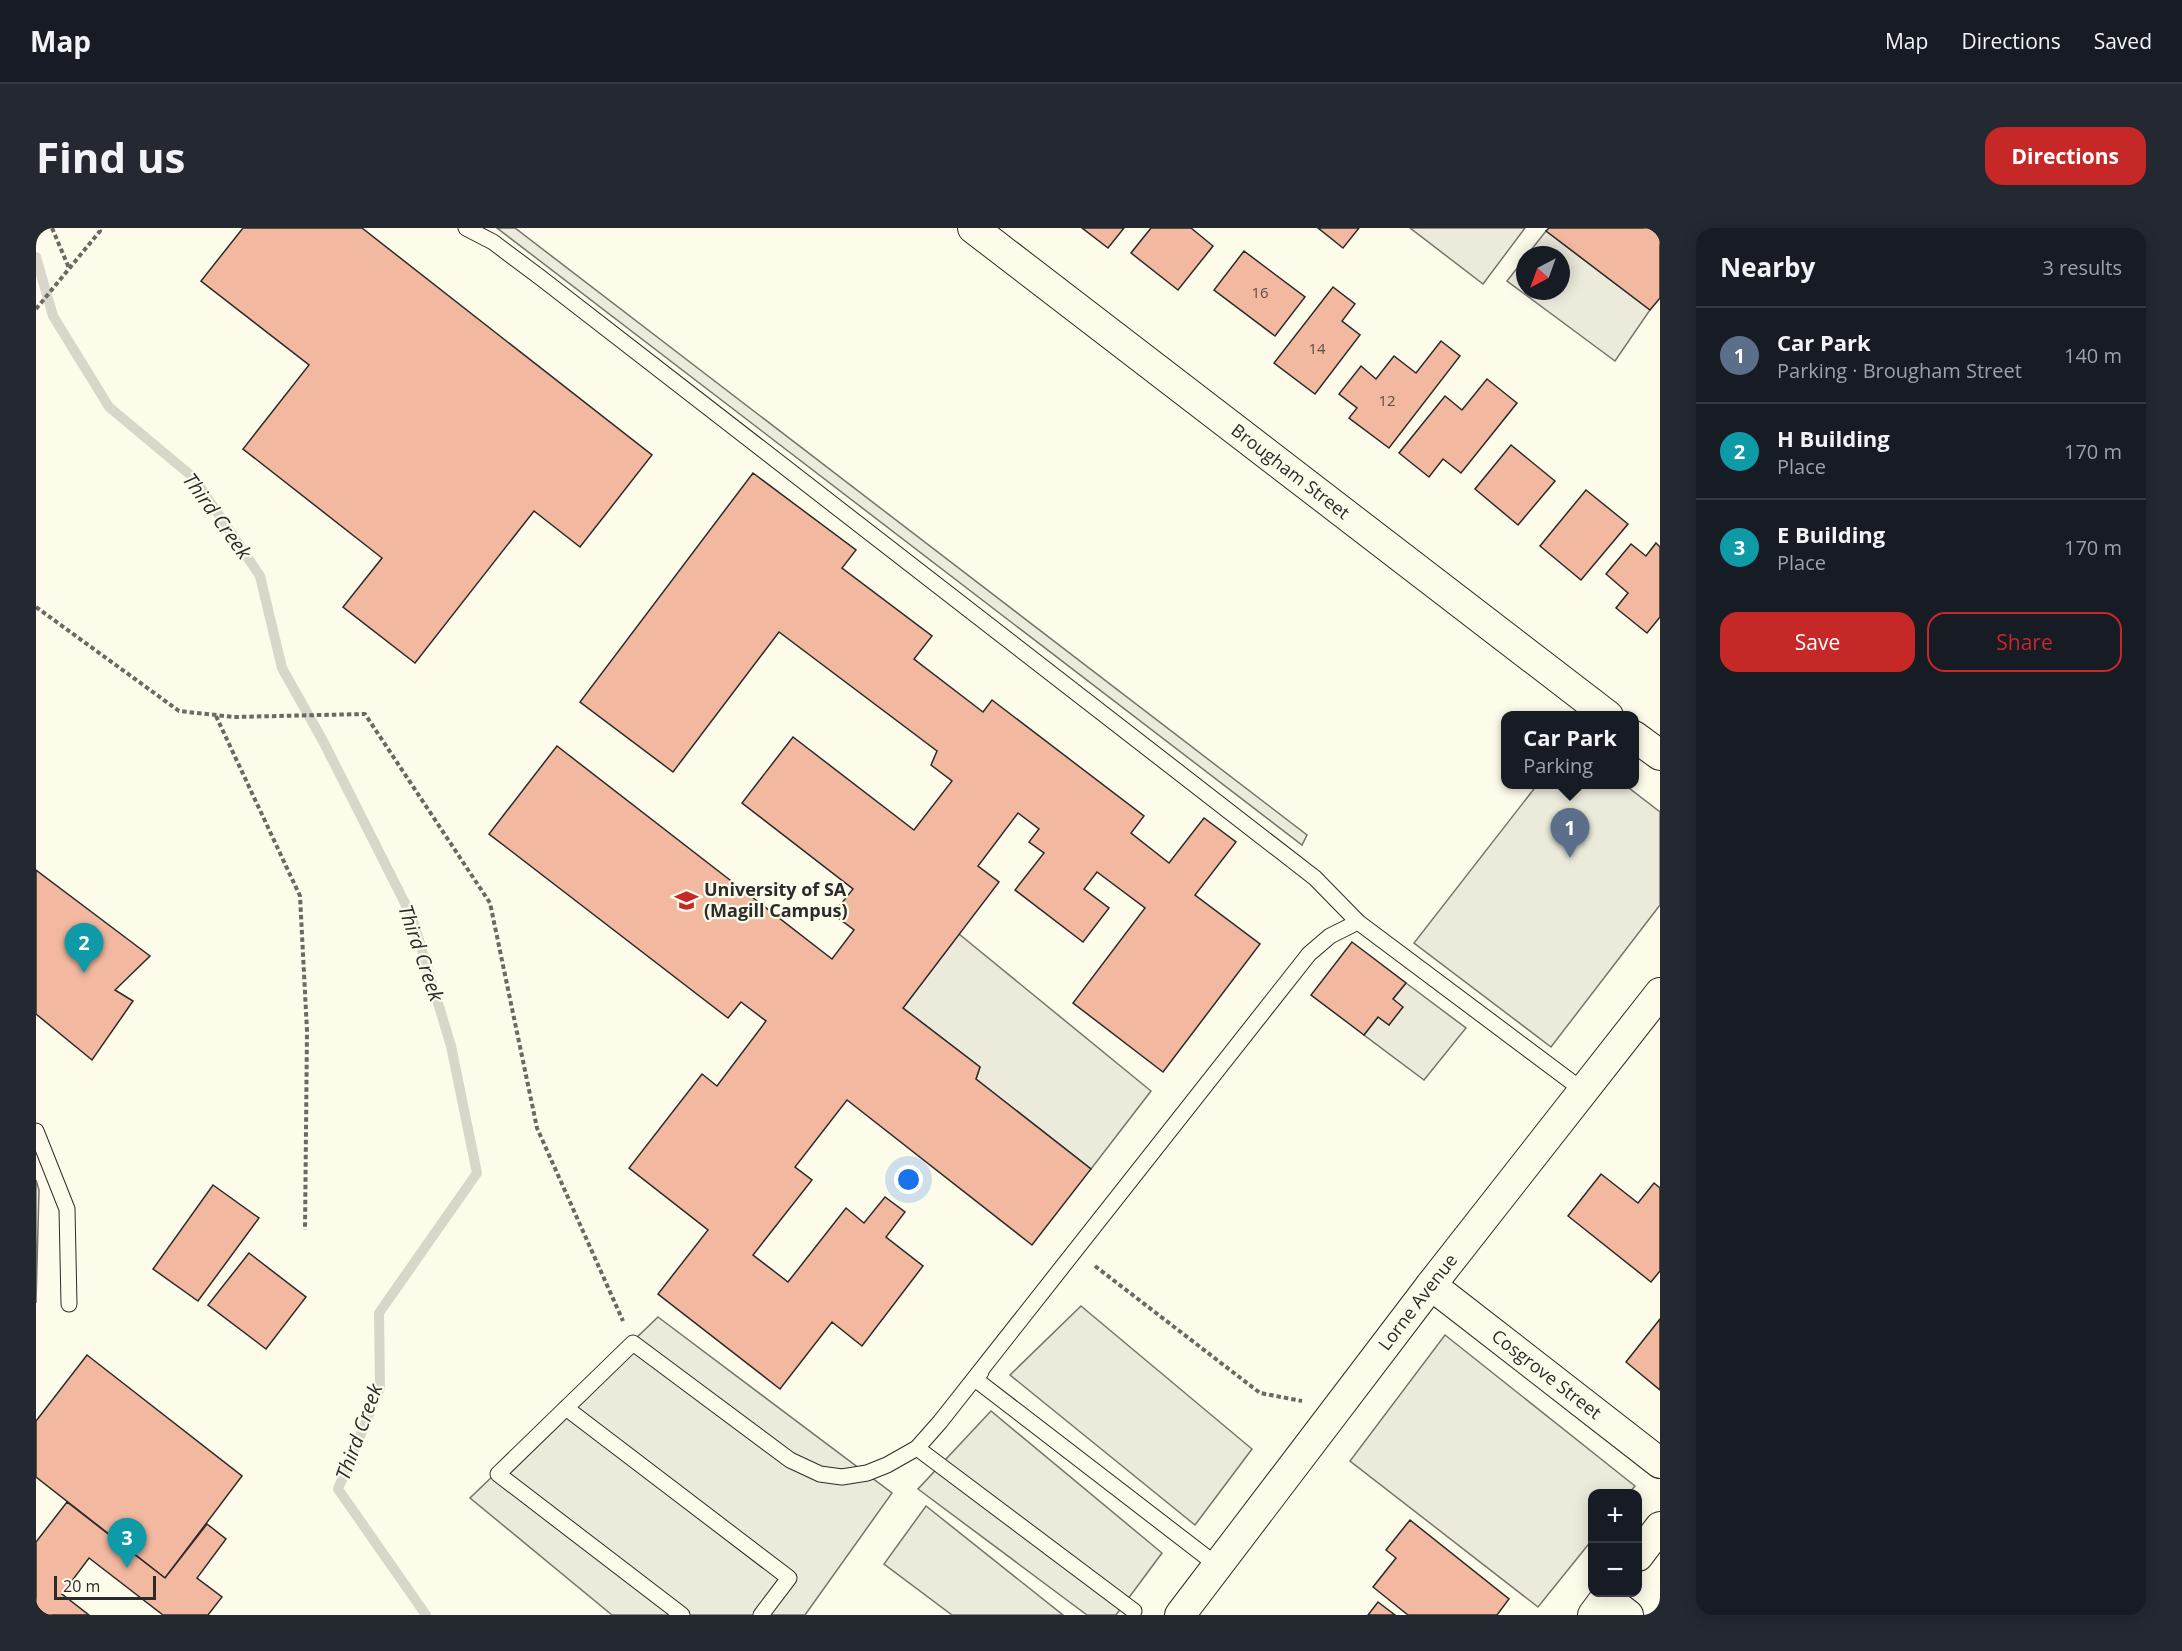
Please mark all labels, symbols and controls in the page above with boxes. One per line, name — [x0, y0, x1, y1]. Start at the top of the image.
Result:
text: Map — [30, 22, 91, 60]
text: Map — [1885, 27, 1928, 55]
text: Directions — [1961, 27, 2061, 55]
text: Saved — [2094, 27, 2152, 55]
button: Directions — [1985, 127, 2146, 185]
text: Find us — [36, 128, 185, 185]
north arrow — [1516, 246, 1570, 300]
text: Nearby — [1720, 249, 1815, 285]
text: 3 results — [2042, 254, 2122, 281]
house number: 16 — [1251, 282, 1269, 302]
text: Car Park — [1777, 327, 1871, 357]
house number: 14 — [1308, 338, 1326, 358]
text: 1 — [1734, 342, 1745, 369]
text: 140 m — [2064, 342, 2122, 369]
text: Parking · Brougham Street — [1777, 357, 2022, 384]
house number: 12 — [1378, 390, 1396, 410]
street label: Brougham Street — [1227, 418, 1355, 524]
text: H Building — [1777, 423, 1890, 453]
text: 2 — [1734, 438, 1745, 465]
text: 170 m — [2064, 438, 2122, 465]
text: Place — [1777, 453, 1826, 480]
water label: Third Creek — [177, 467, 259, 565]
text: E Building — [1777, 519, 1885, 549]
text: 3 — [1734, 534, 1745, 561]
text: 170 m — [2064, 534, 2122, 561]
text: Place — [1777, 549, 1826, 576]
button: Save — [1720, 612, 1915, 672]
button: Share — [1927, 612, 2122, 672]
popup — [1501, 711, 1639, 789]
text: Car Park — [1523, 722, 1617, 752]
text: Parking — [1523, 752, 1593, 779]
pin: 1 — [1550, 808, 1589, 858]
place label: University of SA (Magill Campus) — [704, 877, 848, 922]
school or university icon: University of SA (Magill Campus) — [673, 887, 699, 913]
water label: Third Creek — [392, 901, 451, 1006]
pin: 2 — [64, 924, 104, 973]
your location — [894, 1165, 923, 1194]
street label: Lorne Avenue — [1372, 1248, 1462, 1355]
street label: Cosgrove Street — [1487, 1324, 1607, 1424]
water label: Third Creek — [329, 1379, 389, 1484]
map controls — [1588, 1489, 1642, 1597]
button: + — [1588, 1489, 1642, 1543]
pin: 3 — [108, 1518, 146, 1568]
button: − — [1588, 1543, 1642, 1597]
scale bar — [54, 1573, 156, 1600]
text: 20 m — [63, 1575, 100, 1597]

